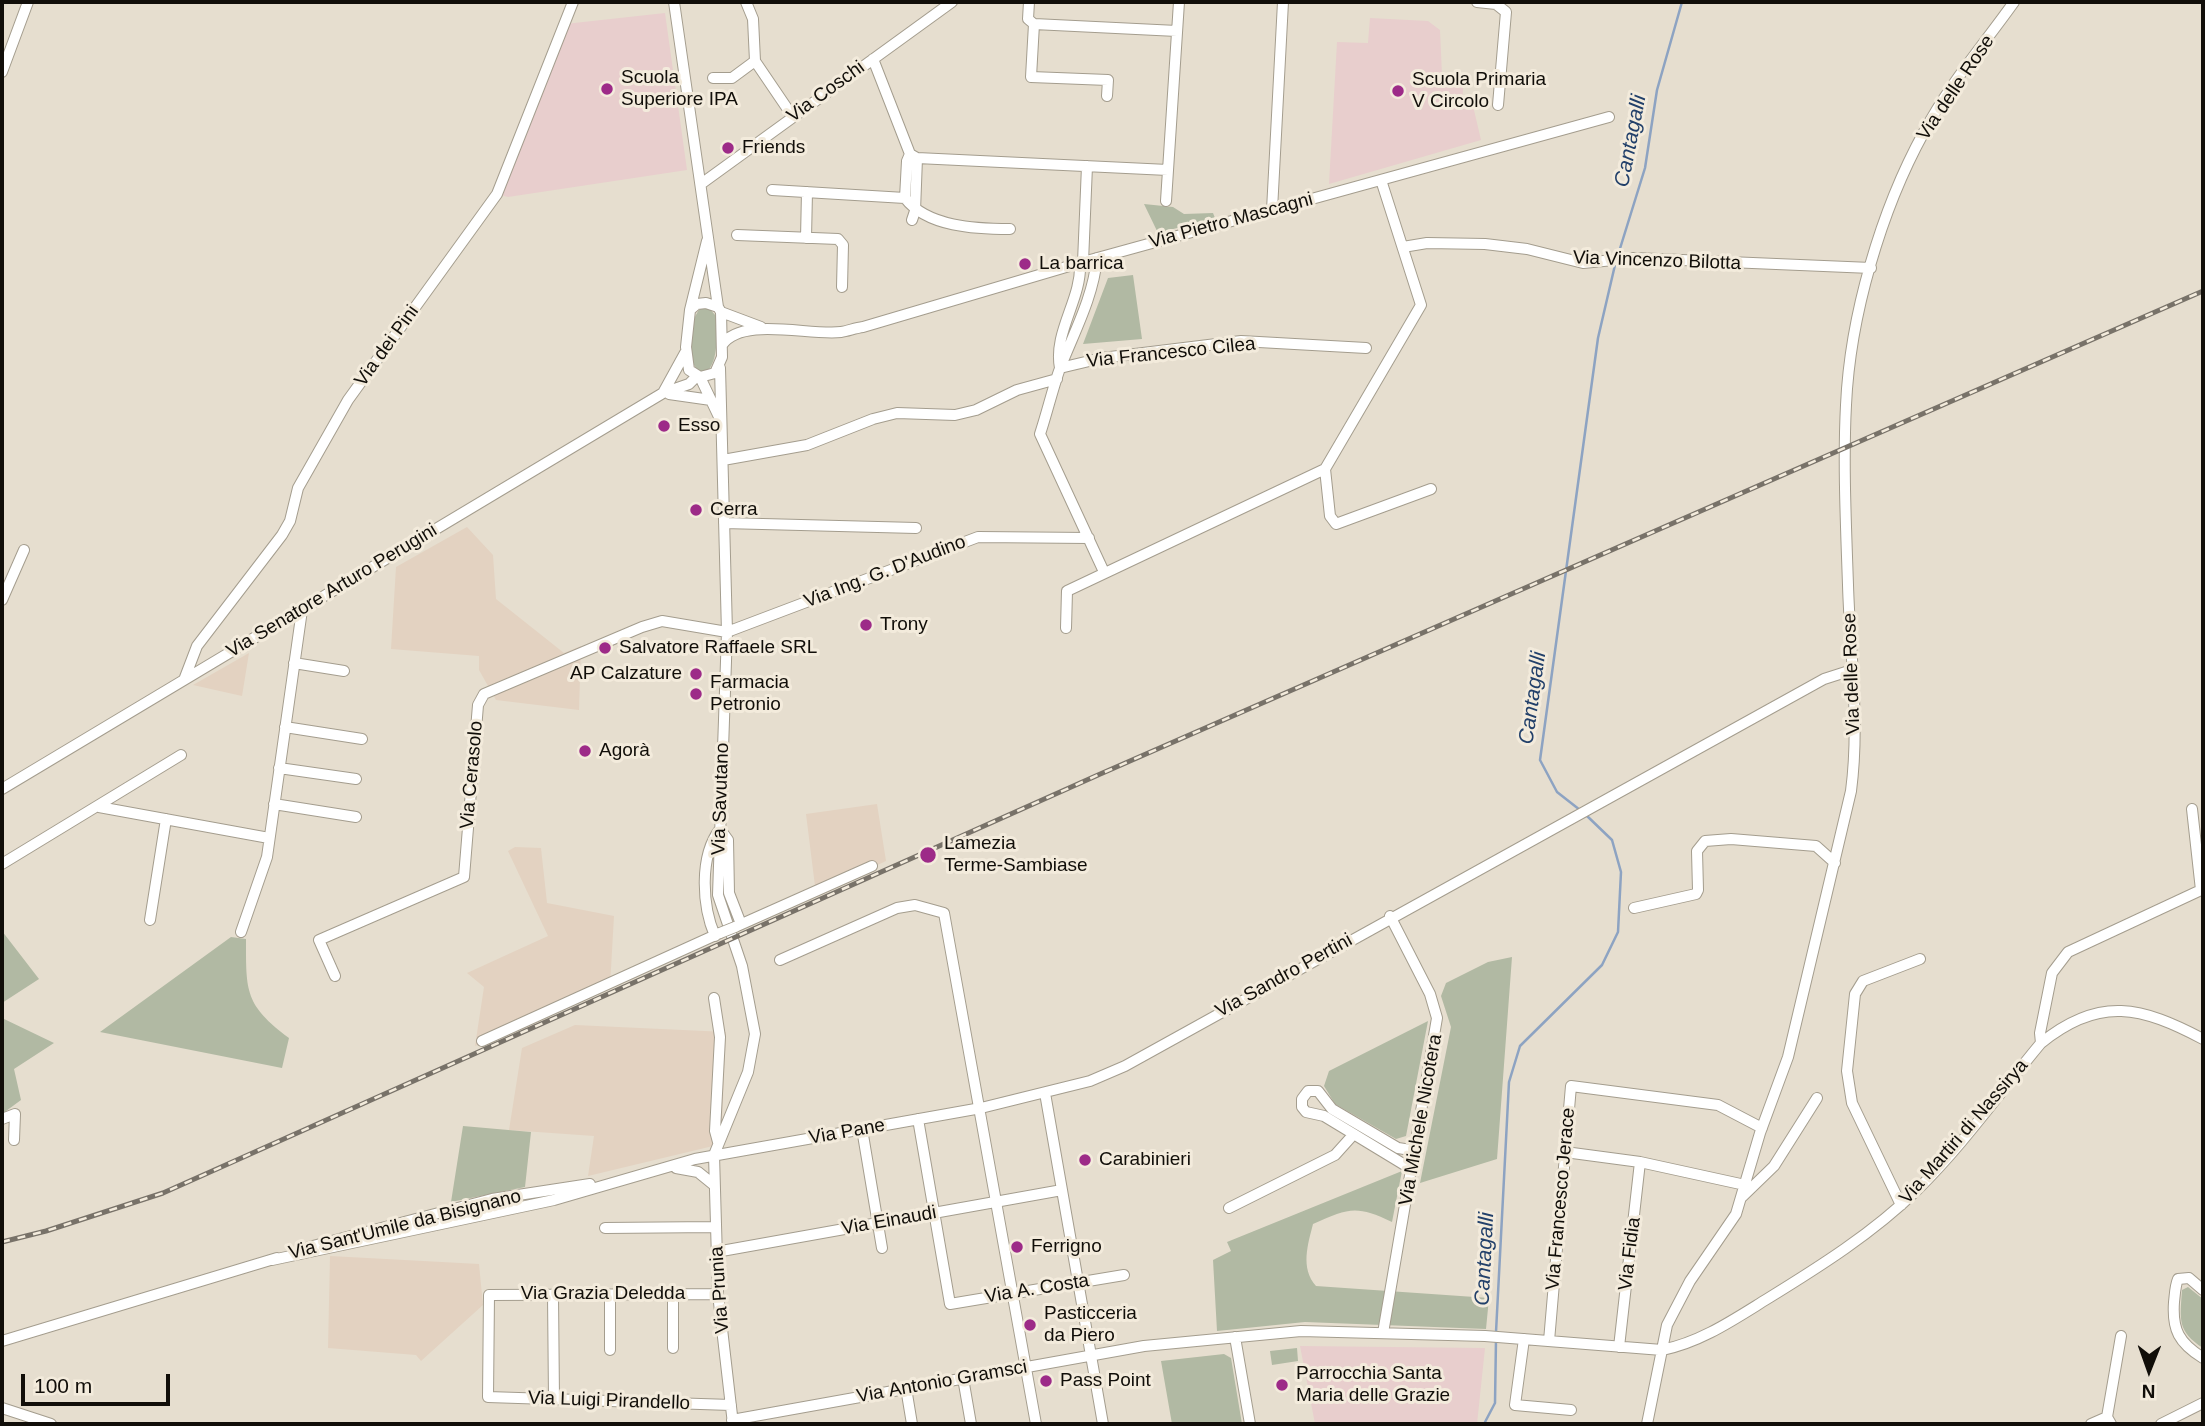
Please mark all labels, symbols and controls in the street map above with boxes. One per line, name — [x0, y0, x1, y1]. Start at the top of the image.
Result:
street label: Via delle Rose — [1912, 31, 2000, 145]
street label: Via Coschi — [783, 56, 869, 128]
place label: Scuola Superiore IPA — [621, 67, 738, 111]
place label: Scuola Primaria V Circolo — [1412, 69, 1546, 113]
marker: Scuola Superiore IPA — [599, 81, 615, 97]
marker: Scuola Primaria V Circolo — [1390, 83, 1406, 99]
water label: Cantagalli — [1610, 93, 1652, 189]
place label: Friends — [742, 137, 805, 159]
marker: Friends — [720, 140, 736, 156]
street label: Via Pietro Mascagni — [1147, 188, 1315, 254]
street label: Via Vincenzo Bilotta — [1573, 247, 1741, 275]
place label: La barrica — [1039, 253, 1123, 275]
marker: La barrica — [1017, 256, 1033, 272]
street label: Via dei Pini — [350, 301, 424, 391]
street label: Via Francesco Cilea — [1085, 333, 1257, 373]
place label: Esso — [678, 415, 720, 437]
marker: Esso — [656, 418, 672, 434]
place label: Cerra — [710, 499, 758, 521]
marker: Cerra — [688, 502, 704, 518]
street label: Via Senatore Arturo Perugini — [223, 519, 441, 663]
street label: Via Ing. G. D'Audino — [801, 531, 969, 613]
street label: Via delle Rose — [1838, 613, 1866, 735]
place label: Trony — [880, 614, 928, 636]
marker: Trony — [858, 617, 874, 633]
place label: Salvatore Raffaele SRL — [619, 637, 817, 659]
marker: Salvatore Raffaele SRL — [597, 640, 613, 656]
water label: Cantagalli — [1514, 650, 1552, 746]
place label: AP Calzature — [570, 663, 682, 685]
marker: AP Calzature — [688, 666, 704, 682]
place label: Farmacia Petronio — [710, 672, 789, 716]
marker: Farmacia Petronio — [688, 686, 704, 702]
street label: Via Cerasolo — [456, 720, 488, 830]
place label: Agorà — [599, 740, 650, 762]
street label: Via Savutano — [708, 742, 734, 856]
marker: Agorà — [577, 743, 593, 759]
place label: Lamezia Terme-Sambiase — [944, 833, 1088, 877]
marker: Lamezia Terme-Sambiase — [918, 845, 938, 865]
street label: Via Sandro Pertini — [1212, 929, 1356, 1023]
street label: Via Michele Nicotera — [1395, 1032, 1447, 1208]
street label: Via Martiri di Nassirya — [1895, 1055, 2033, 1209]
street label: Via Francesco Jerace — [1542, 1107, 1580, 1291]
street label: Via Pane — [807, 1114, 887, 1150]
place label: Carabinieri — [1099, 1149, 1191, 1171]
marker: Carabinieri — [1077, 1152, 1093, 1168]
street label: Via Sant'Umile da Bisignano — [286, 1185, 524, 1265]
street label: Via Einaudi — [840, 1201, 938, 1241]
water label: Cantagalli — [1470, 1212, 1500, 1306]
street label: Via Fidia — [1614, 1216, 1646, 1292]
place label: Ferrigno — [1031, 1236, 1102, 1258]
marker: Ferrigno — [1009, 1239, 1025, 1255]
street label: Via Prunia — [706, 1246, 734, 1334]
street label: Via A. Costa — [983, 1270, 1091, 1308]
street label: Via Grazia Deledda — [521, 1283, 685, 1305]
place label: Pasticceria da Piero — [1044, 1303, 1137, 1347]
marker: Pasticceria da Piero — [1022, 1317, 1038, 1333]
north arrow — [2114, 1335, 2184, 1405]
street label: Via Antonio Gramsci — [855, 1356, 1029, 1408]
scale bar — [24, 1360, 173, 1404]
place label: Parrocchia Santa Maria delle Grazie — [1296, 1363, 1450, 1407]
place label: Pass Point — [1060, 1370, 1151, 1392]
marker: Pass Point — [1038, 1373, 1054, 1389]
text: 100 m — [34, 1374, 92, 1397]
marker: Parrocchia Santa Maria delle Grazie — [1274, 1377, 1290, 1393]
text: N — [2142, 1381, 2156, 1402]
street label: Via Luigi Pirandello — [527, 1387, 691, 1415]

